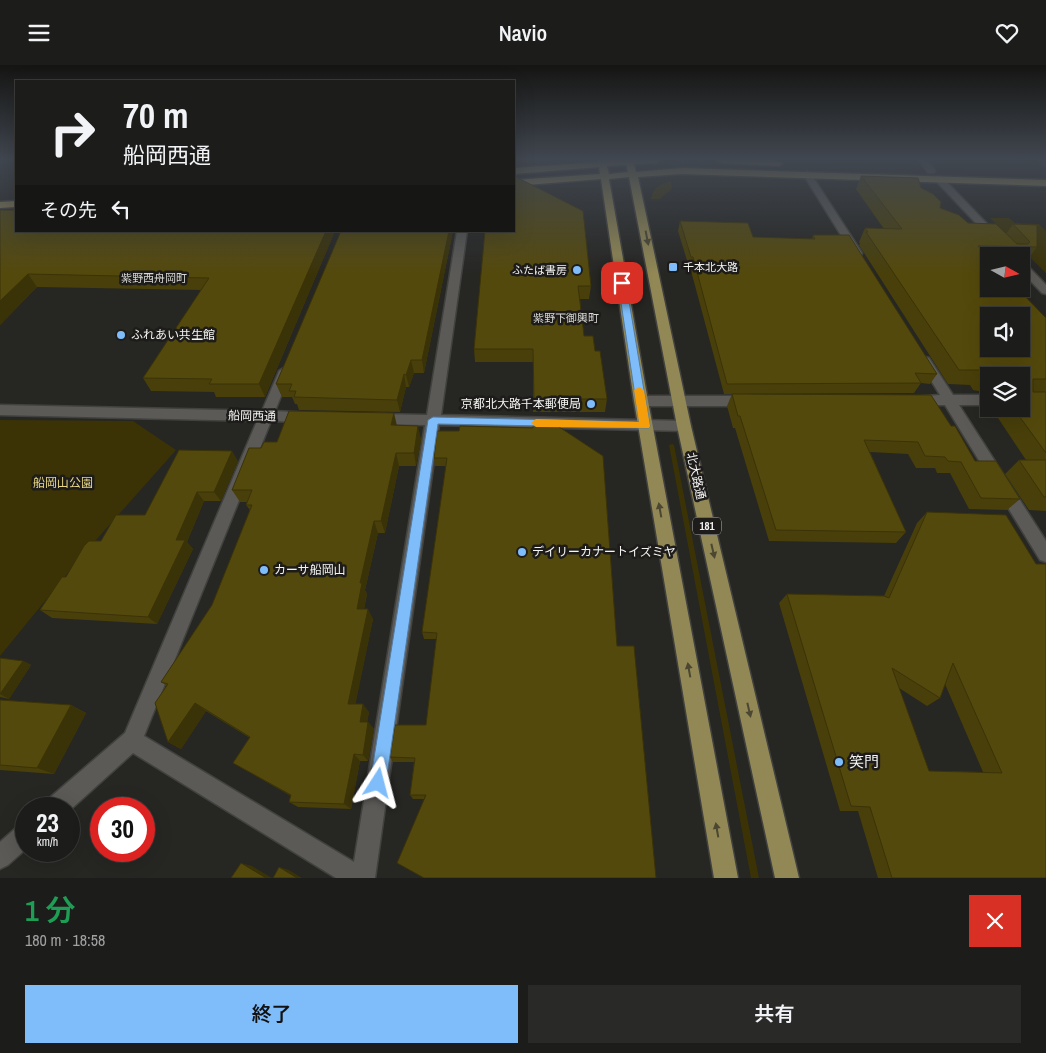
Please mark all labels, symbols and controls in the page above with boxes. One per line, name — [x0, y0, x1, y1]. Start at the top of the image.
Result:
text: Navio — [499, 18, 547, 48]
icon: menu — [25, 19, 53, 47]
icon: heart — [993, 19, 1021, 47]
text: 70 m — [123, 92, 188, 139]
icon: right — [40, 100, 105, 165]
text: 船岡西通 — [123, 140, 211, 170]
icon: left — [107, 195, 135, 223]
text: その先 — [40, 197, 97, 223]
one-way arrow — [643, 231, 651, 246]
north arrow — [980, 247, 1030, 297]
map controls — [980, 247, 1030, 417]
place label: 千本北大路 — [683, 260, 738, 274]
marker: 千本北大路 — [667, 261, 679, 273]
pin — [601, 262, 643, 304]
place label: ふたば書房 — [512, 263, 567, 277]
marker: ふたば書房 — [571, 264, 583, 276]
icon: arrive — [608, 269, 636, 297]
district label: 紫野西舟岡町 — [121, 271, 187, 285]
button: sound — [980, 307, 1030, 357]
district label: 紫野下御輿町 — [533, 311, 599, 325]
place label: ふれあい共生館 — [131, 327, 215, 343]
marker: ふれあい共生館 — [115, 329, 127, 341]
button: layers — [980, 367, 1030, 417]
place label: 京都北大路千本郵便局 — [461, 396, 581, 412]
marker: 京都北大路千本郵便局 — [585, 398, 597, 410]
street label: 船岡西通 — [228, 408, 276, 424]
street label: 北大路通 — [683, 451, 709, 501]
park label: 船岡山公園 — [33, 475, 93, 491]
one-way arrow — [656, 502, 664, 518]
road number: 181 — [693, 517, 721, 535]
place label: デイリーカナートイズミヤ — [532, 544, 676, 560]
one-way arrow — [709, 544, 717, 559]
marker: デイリーカナートイズミヤ — [516, 546, 528, 558]
place label: カーサ船岡山 — [274, 562, 346, 578]
marker: カーサ船岡山 — [258, 564, 270, 576]
one-way arrow — [684, 662, 692, 678]
one-way arrow — [745, 702, 753, 717]
place label: 笑門 — [849, 751, 879, 772]
position arrow — [351, 756, 403, 808]
marker: 笑門 — [833, 756, 845, 768]
speed limit sign: 30 — [90, 797, 155, 862]
text: 23 — [36, 806, 59, 840]
one-way arrow — [713, 822, 721, 838]
text: km/h — [37, 834, 58, 850]
text: 1 分 — [25, 890, 76, 930]
button: close — [969, 895, 1021, 947]
text: 180 m · 18:58 — [25, 929, 105, 951]
button: 終了 — [25, 985, 518, 1043]
button: 共有 — [528, 985, 1021, 1043]

